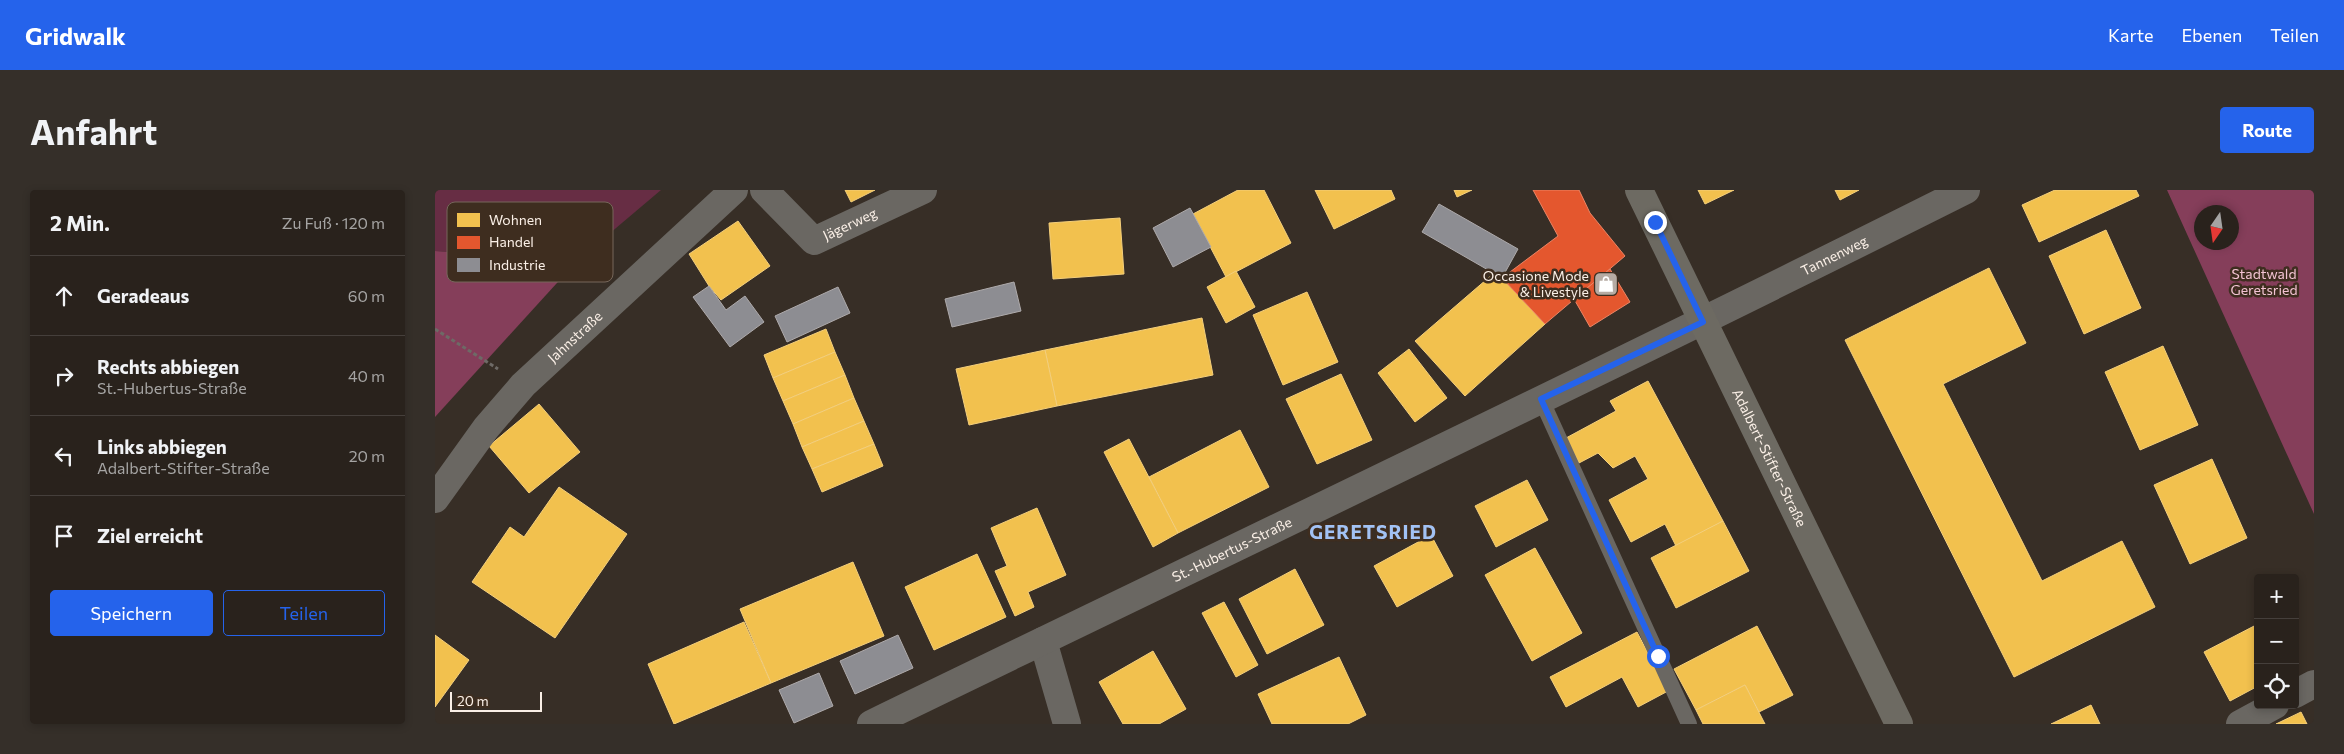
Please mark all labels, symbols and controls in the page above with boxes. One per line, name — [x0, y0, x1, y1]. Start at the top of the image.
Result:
text: Gridwalk — [25, 21, 126, 50]
text: Karte — [2108, 24, 2153, 46]
text: Ebenen — [2181, 24, 2242, 46]
text: Teilen — [2270, 24, 2319, 46]
button: Route — [2220, 107, 2314, 153]
text: Anfahrt — [30, 109, 157, 152]
legend — [447, 202, 613, 282]
street label: Jägerweg — [820, 204, 880, 244]
north arrow — [2194, 205, 2239, 250]
text: 2 Min. — [50, 210, 110, 235]
text: Wohnen — [489, 211, 542, 228]
route end — [1644, 211, 1667, 234]
text: Zu Fuß · 120 m — [282, 213, 385, 232]
street label: Tannenweg — [1798, 231, 1871, 279]
text: Handel — [489, 233, 534, 250]
text: Industrie — [489, 256, 546, 273]
park label: Stadtwald Geretsried — [2230, 265, 2298, 298]
place label: Occasione Mode & Livestyle — [1483, 267, 1589, 300]
shop icon: Occasione Mode & Livestyle — [1593, 271, 1619, 297]
icon: ahead — [50, 282, 78, 310]
text: Geradeaus — [97, 284, 189, 307]
text: 60 m — [348, 286, 385, 305]
street label: Jahnstraße — [544, 307, 606, 366]
text: Rechts abbiegen — [97, 355, 239, 378]
icon: right — [50, 362, 78, 390]
text: 40 m — [348, 366, 385, 385]
text: St.-Hubertus-Straße — [97, 378, 247, 397]
street label: Adalbert-Stifter-Straße — [1729, 386, 1811, 529]
text: Links abbiegen — [97, 435, 227, 458]
icon: left — [50, 442, 78, 470]
text: 20 m — [349, 446, 385, 465]
text: Adalbert-Stifter-Straße — [97, 458, 270, 477]
street label: St.-Hubertus-Straße — [1169, 513, 1294, 585]
district label: GERETSRIED — [1309, 520, 1437, 543]
icon: arrive — [50, 522, 78, 550]
text: Ziel erreicht — [97, 524, 203, 547]
map controls — [2254, 574, 2299, 709]
button: + — [2254, 574, 2299, 619]
button: Speichern — [50, 590, 213, 636]
button: Teilen — [223, 590, 385, 636]
button: − — [2254, 619, 2299, 664]
route start — [1647, 645, 1670, 668]
button: locate — [2254, 664, 2299, 709]
scale bar — [450, 689, 543, 712]
text: 20 m — [457, 692, 489, 709]

